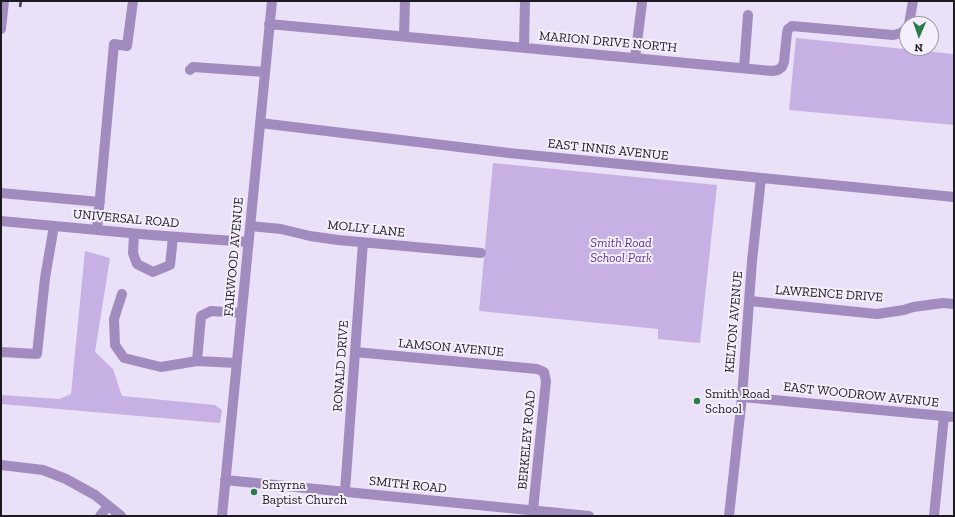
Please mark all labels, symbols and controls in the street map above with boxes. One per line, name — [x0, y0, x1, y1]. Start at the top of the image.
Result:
north arrow — [899, 16, 939, 56]
street label: MARION DRIVE NORTH — [538, 28, 678, 56]
text: N — [914, 41, 923, 54]
street label: EAST INNIS AVENUE — [547, 136, 669, 164]
street label: FAIRWOOD AVENUE — [221, 197, 247, 317]
street label: UNIVERSAL ROAD — [72, 207, 180, 231]
street label: MOLLY LANE — [326, 217, 406, 241]
park label: Smith Road School Park — [590, 235, 652, 266]
street label: KELTON AVENUE — [722, 270, 746, 374]
street label: LAWRENCE DRIVE — [774, 282, 884, 306]
street label: RONALD DRIVE — [330, 320, 352, 412]
street label: LAMSON AVENUE — [398, 336, 504, 360]
street label: EAST WOODROW AVENUE — [783, 379, 939, 411]
place label: Smith Road School — [705, 386, 770, 417]
street label: BERKELEY ROAD — [515, 390, 539, 490]
marker: Smith Road School — [692, 396, 702, 406]
street label: SMITH ROAD — [368, 473, 448, 497]
place label: Smyrna Baptist Church — [262, 477, 347, 508]
marker: Smyrna Baptist Church — [249, 487, 259, 497]

